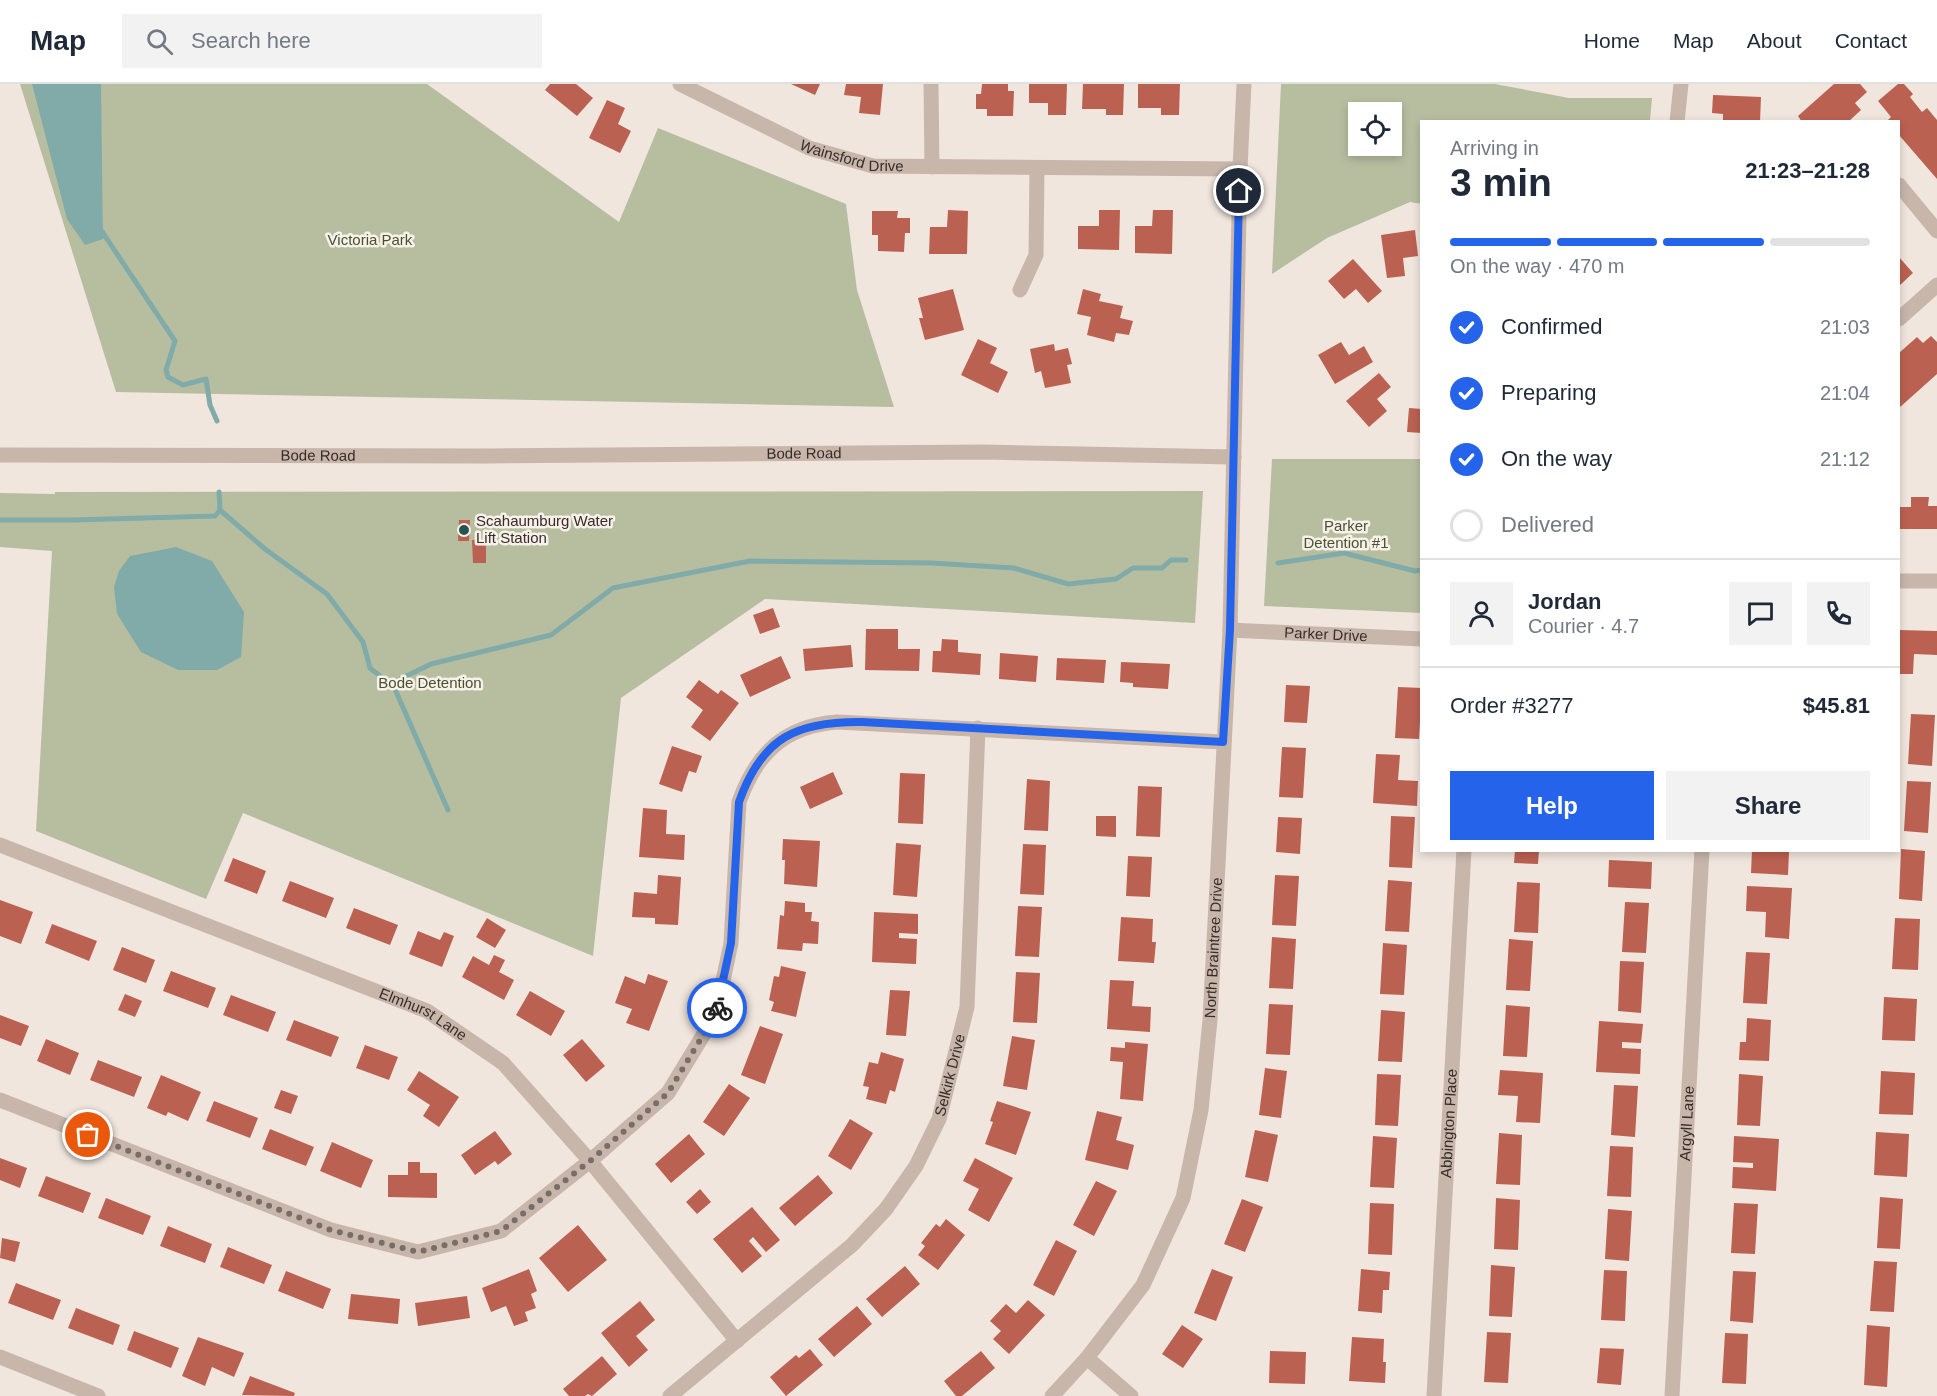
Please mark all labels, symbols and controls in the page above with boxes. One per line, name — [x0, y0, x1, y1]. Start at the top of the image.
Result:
search box — [122, 14, 542, 68]
text: Map — [30, 25, 86, 56]
icon: search — [143, 25, 176, 58]
text: Search here — [191, 28, 311, 53]
text: Home — [1584, 29, 1640, 52]
text: Map — [1673, 29, 1714, 52]
text: About — [1747, 29, 1802, 52]
text: Contact — [1835, 29, 1907, 52]
map controls — [1348, 102, 1402, 156]
button: locate — [1348, 102, 1402, 156]
street label: Wainsford Drive — [797, 136, 904, 174]
text: Arriving in — [1450, 137, 1539, 159]
text: 21:23–21:28 — [1745, 158, 1870, 183]
text: 3 min — [1450, 161, 1552, 204]
pin — [1213, 165, 1264, 216]
icon: home — [1222, 174, 1255, 207]
park label: Victoria Park — [328, 231, 413, 248]
text: On the way · 470 m — [1450, 255, 1625, 277]
icon: check — [1450, 311, 1483, 344]
text: Confirmed — [1501, 314, 1602, 339]
text: 21:03 — [1820, 316, 1870, 338]
icon: check — [1450, 377, 1483, 410]
text: Preparing — [1501, 380, 1596, 405]
text: 21:04 — [1820, 382, 1870, 404]
icon: check — [1450, 443, 1483, 476]
street label: Bode Road — [766, 444, 842, 462]
text: On the way — [1501, 446, 1612, 471]
street label: Bode Road — [280, 447, 356, 464]
text: 21:12 — [1820, 448, 1870, 470]
place label: Scahaumburg Water Lift Station — [476, 512, 613, 546]
text: Delivered — [1501, 512, 1594, 537]
park label: Parker Detention #1 — [1303, 517, 1389, 551]
marker: Scahaumburg Water Lift Station — [457, 523, 471, 537]
button: person — [1450, 582, 1513, 645]
button: chat — [1729, 582, 1792, 645]
button: phone — [1807, 582, 1870, 645]
text: Jordan — [1528, 589, 1601, 614]
text: Courier · 4.7 — [1528, 615, 1639, 637]
street label: Parker Drive — [1284, 624, 1368, 644]
park label: Bode Detention — [378, 674, 482, 691]
text: Order #3277 — [1450, 693, 1574, 718]
text: $45.81 — [1803, 693, 1870, 718]
button: Help — [1450, 771, 1654, 840]
button: Share — [1666, 771, 1870, 840]
street label: North Braintree Drive — [1201, 877, 1225, 1019]
courier — [687, 978, 747, 1038]
street label: Elmhurst Lane — [377, 984, 470, 1044]
icon: bike — [701, 992, 734, 1025]
street label: Selkirk Drive — [931, 1032, 968, 1118]
street label: Abbington Place — [1437, 1068, 1460, 1178]
street label: Argyll Lane — [1676, 1085, 1697, 1161]
pin — [62, 1109, 113, 1160]
icon: bag — [71, 1118, 104, 1151]

